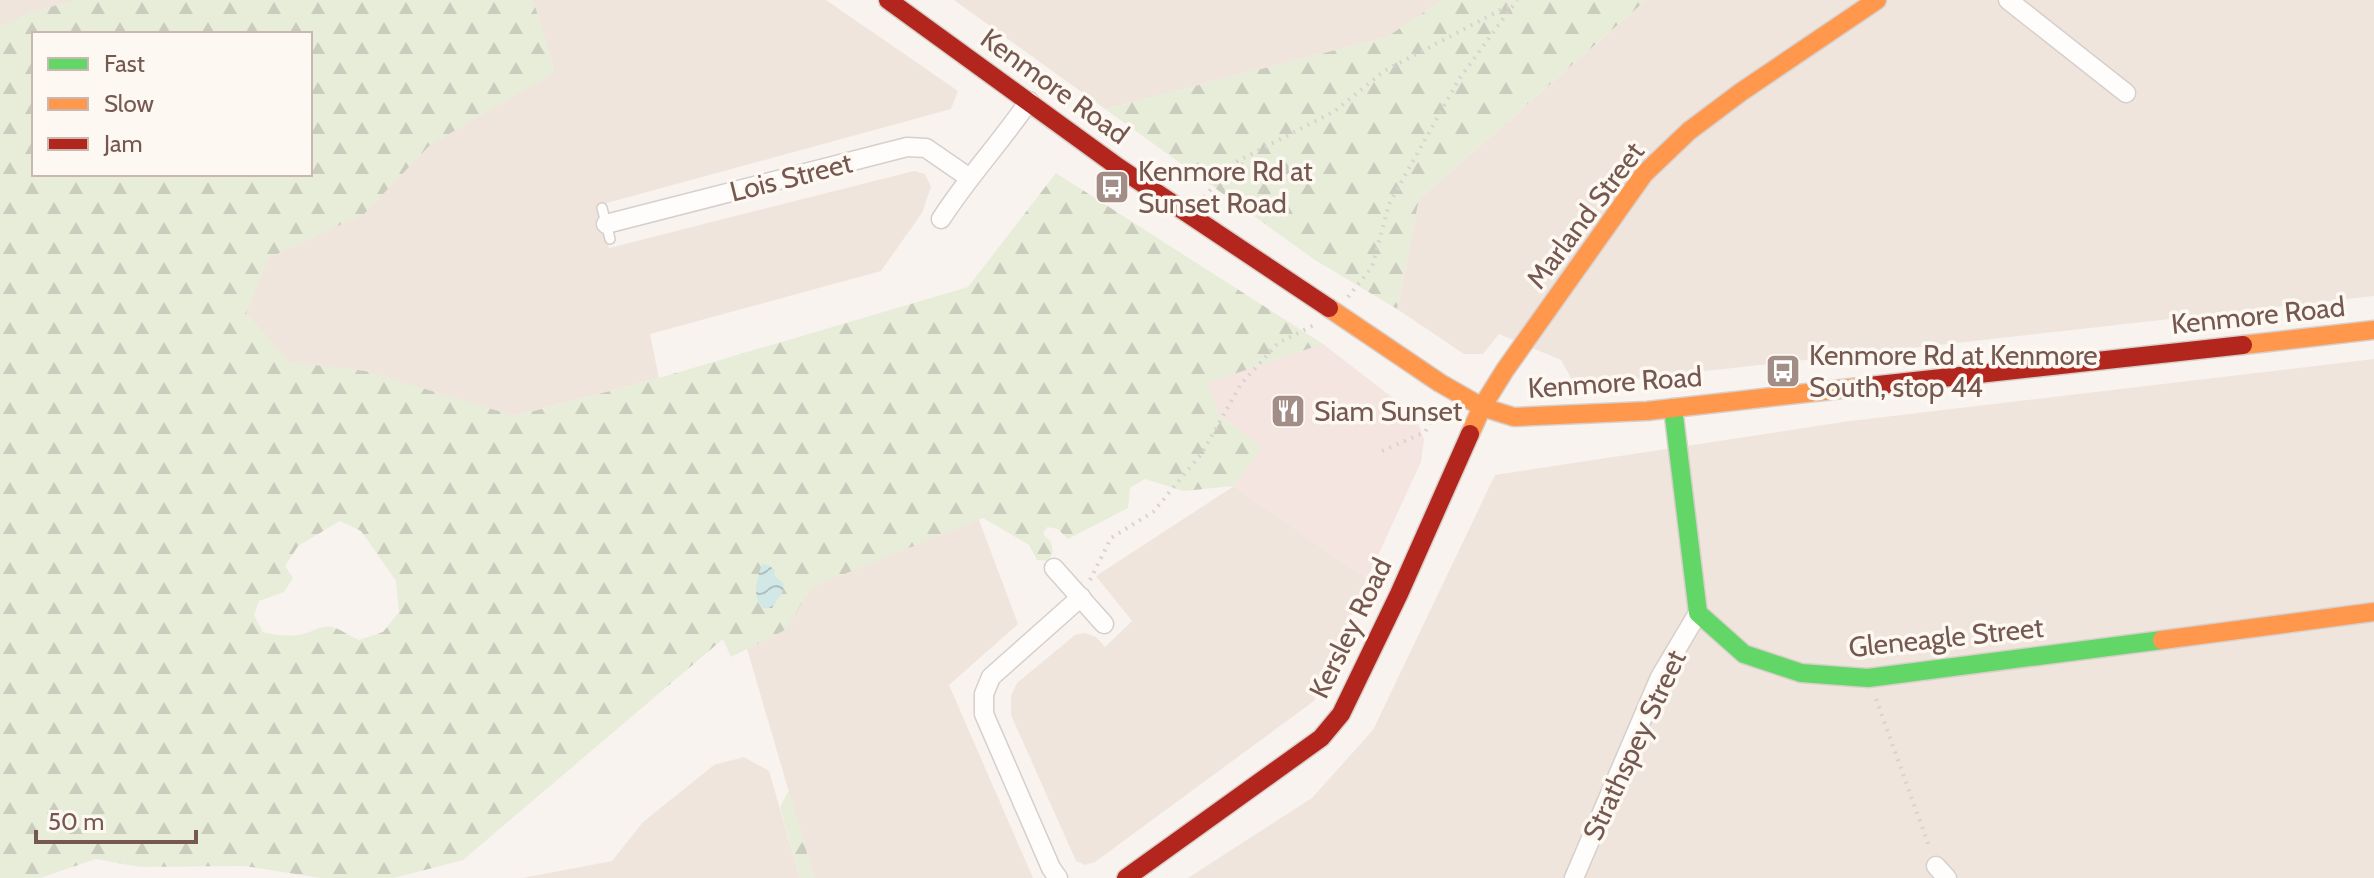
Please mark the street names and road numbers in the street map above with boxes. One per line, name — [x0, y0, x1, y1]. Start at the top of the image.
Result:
street label: Kenmore Road — [974, 21, 1136, 151]
street label: Marland Street — [1519, 135, 1651, 295]
street label: Lois Street — [726, 145, 856, 209]
street label: Kenmore Road — [2169, 289, 2347, 341]
street label: Kenmore Road — [1527, 359, 1703, 405]
street label: Kersley Road — [1302, 552, 1398, 704]
street label: Gleneagle Street — [1847, 610, 2045, 664]
street label: Strathspey Street — [1575, 645, 1693, 845]

